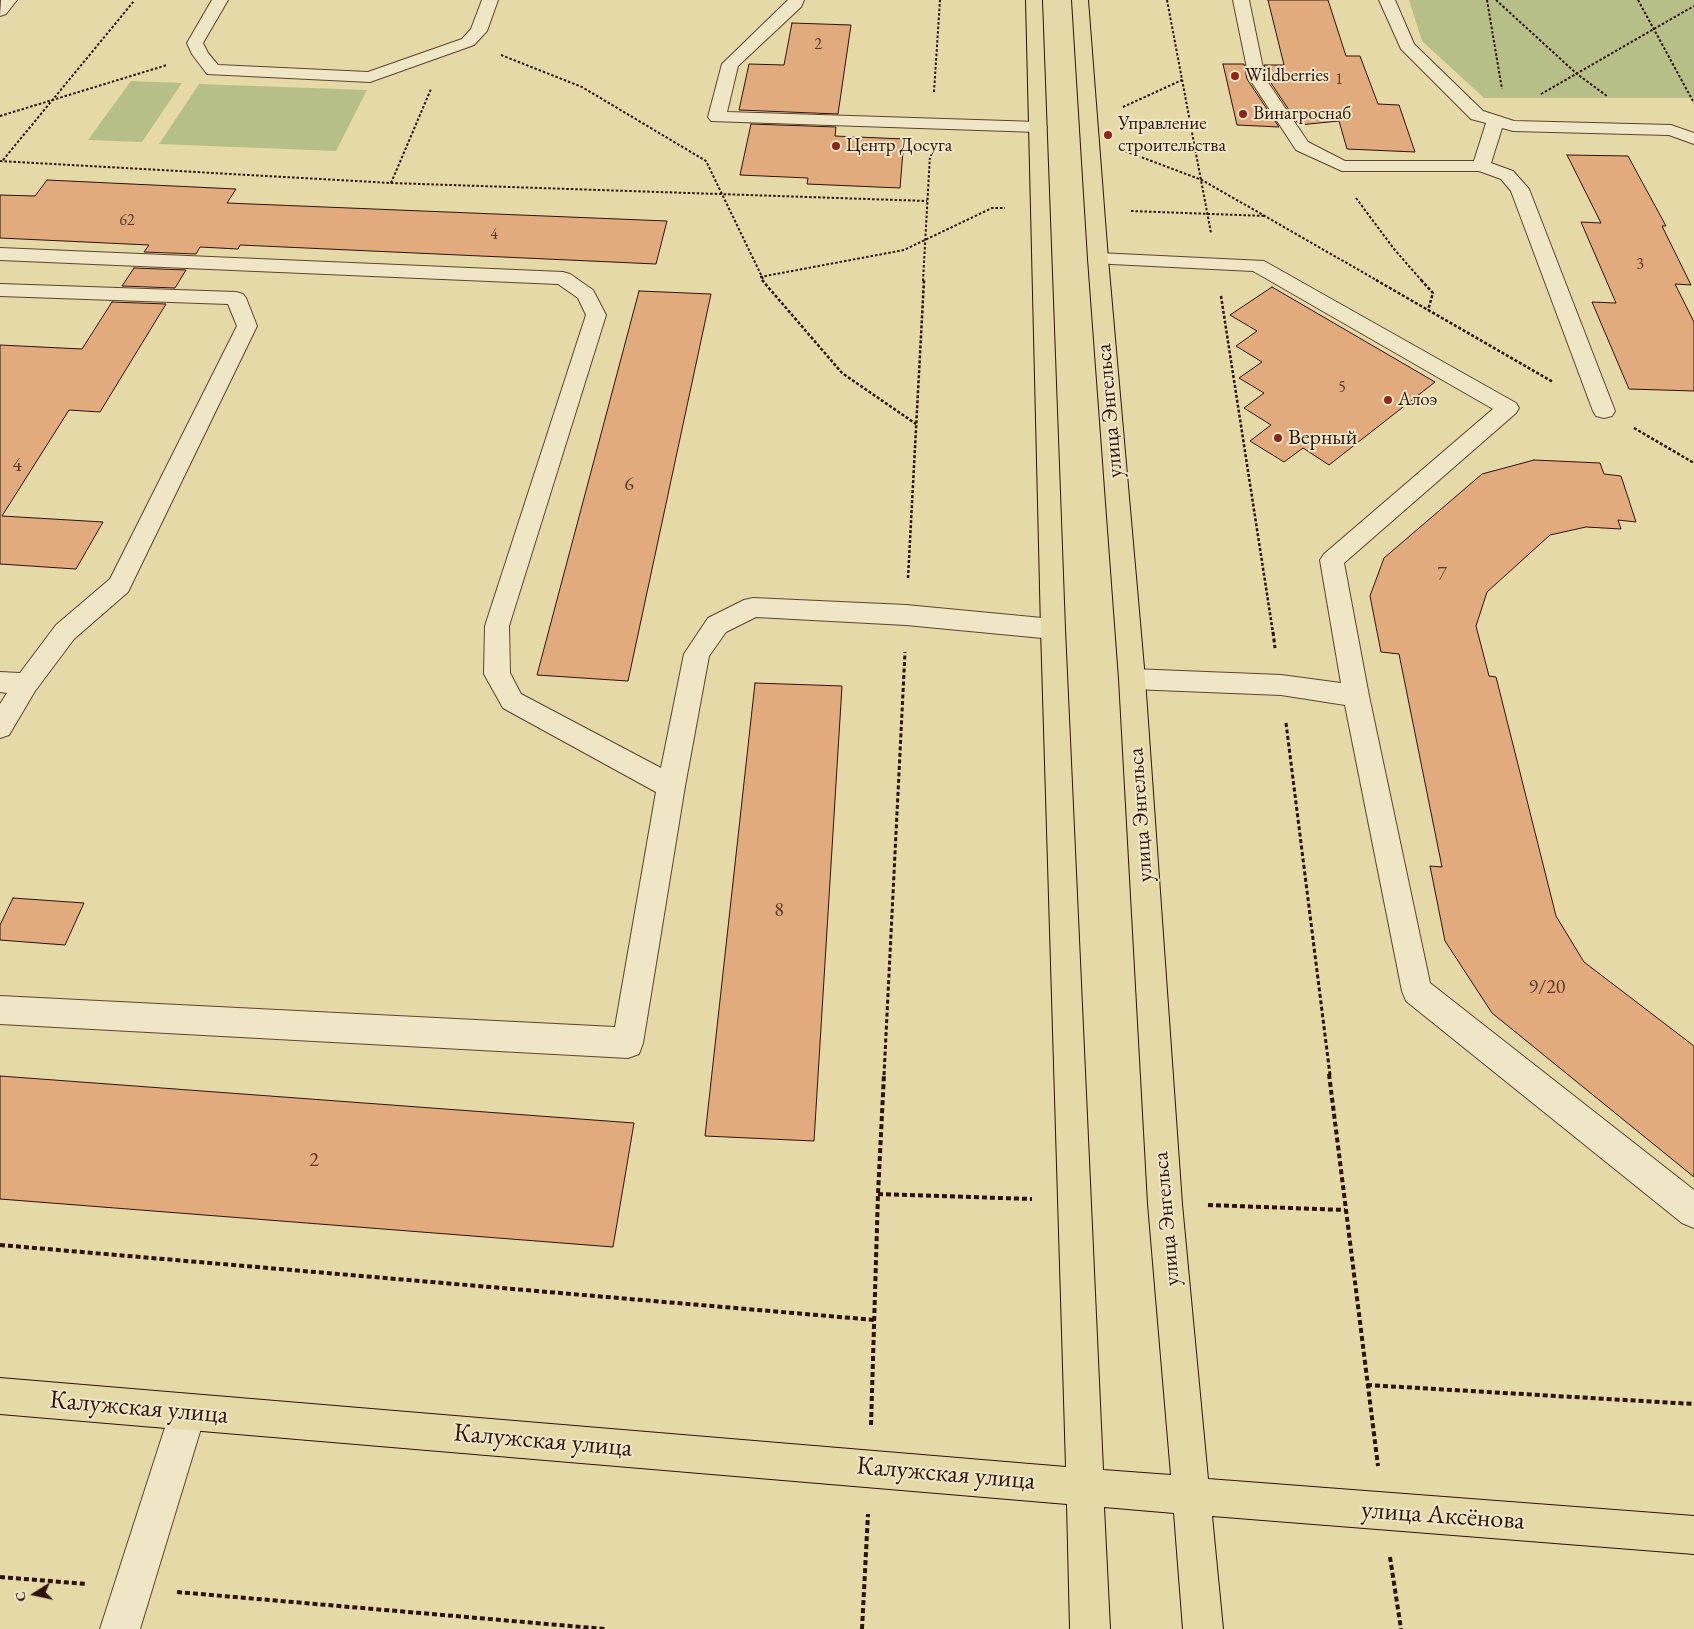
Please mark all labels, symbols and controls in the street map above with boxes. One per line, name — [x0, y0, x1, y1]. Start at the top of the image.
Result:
house number: 2 — [814, 35, 822, 55]
place label: Wildberries — [1245, 65, 1329, 87]
marker: Wildberries — [1229, 70, 1241, 82]
house number: 1 — [1335, 70, 1343, 90]
place label: Винагроснаб — [1253, 103, 1351, 125]
marker: Винагроснаб — [1237, 108, 1249, 120]
place label: Управление строительства — [1118, 113, 1226, 157]
marker: Управление строительства — [1102, 129, 1114, 141]
place label: Центр Досуга — [846, 135, 952, 157]
marker: Центр Досуга — [830, 140, 842, 152]
house number: 62 — [119, 211, 135, 231]
house number: 4 — [490, 225, 498, 245]
house number: 3 — [1636, 255, 1644, 275]
street label: улица Энгельса — [1091, 343, 1129, 479]
house number: 5 — [1338, 378, 1346, 398]
place label: Алоэ — [1398, 389, 1437, 411]
marker: Алоэ — [1382, 394, 1394, 406]
place label: Верный — [1288, 425, 1357, 451]
marker: Верный — [1272, 432, 1284, 444]
house number: 4 — [12, 454, 22, 478]
house number: 6 — [624, 473, 634, 497]
house number: 7 — [1437, 563, 1447, 587]
street label: улица Энгельса — [1123, 747, 1159, 883]
house number: 8 — [774, 899, 784, 923]
house number: 9/20 — [1529, 976, 1565, 1000]
house number: 2 — [309, 1149, 319, 1173]
street label: улица Энгельса — [1148, 1151, 1186, 1287]
street label: Калужская улица — [48, 1385, 230, 1431]
street label: Калужская улица — [452, 1418, 634, 1464]
street label: Калужская улица — [855, 1451, 1037, 1497]
street label: улица Аксёнова — [1360, 1495, 1526, 1537]
north arrow — [10, 1569, 60, 1619]
text: С — [11, 1590, 30, 1603]

